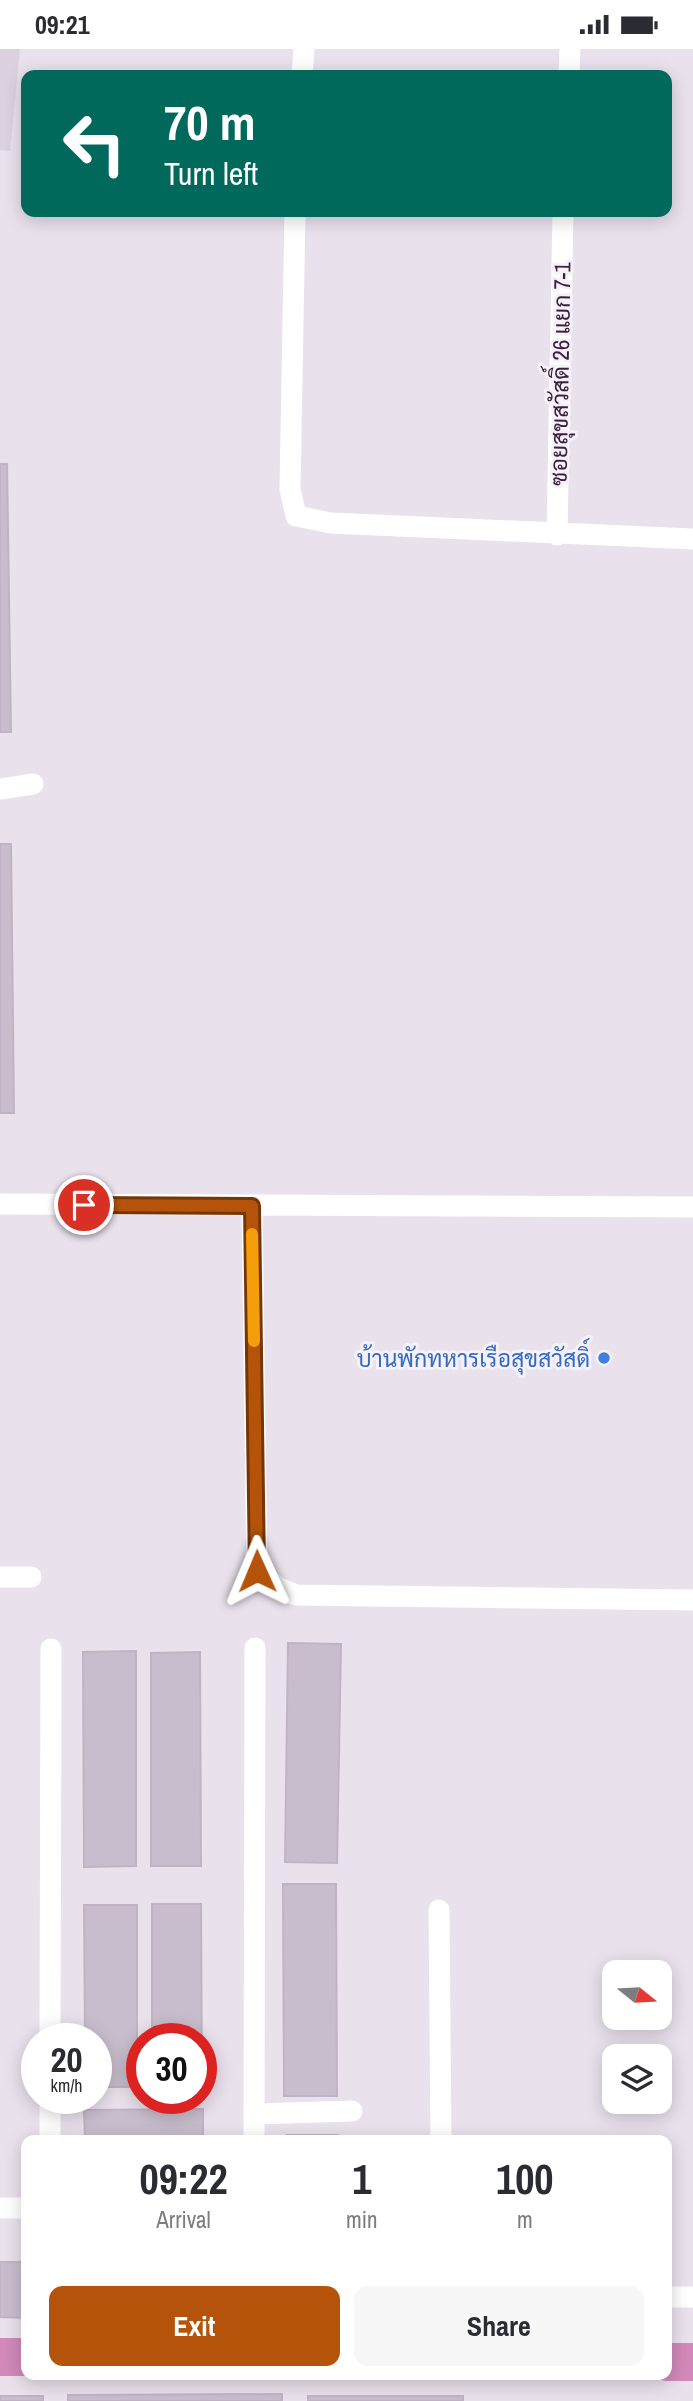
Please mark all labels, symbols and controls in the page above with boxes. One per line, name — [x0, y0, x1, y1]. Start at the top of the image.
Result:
text: 09:21 — [35, 7, 90, 42]
text: 70 m — [164, 89, 256, 155]
icon: left — [49, 98, 140, 189]
text: Turn left — [164, 152, 258, 195]
street label: ซอยสุขสวัสดิ์ 26 แยก 7-1 — [537, 261, 578, 486]
pin — [54, 1175, 114, 1235]
icon: arrive — [65, 1186, 103, 1224]
place label: บ้านพักทหารเรือสุขสวัสดิ์ — [357, 1337, 590, 1375]
marker: บ้านพักทหารเรือสุขสวัสดิ์ — [596, 1350, 612, 1366]
position arrow — [220, 1534, 294, 1608]
north arrow — [602, 1960, 672, 2030]
map controls — [602, 1960, 672, 2114]
speed limit sign: 30 — [126, 2023, 217, 2114]
text: 20 — [51, 2036, 82, 2083]
button: layers — [602, 2044, 672, 2114]
text: km/h — [51, 2073, 83, 2098]
text: 09:22 — [140, 2151, 228, 2207]
text: 1 — [352, 2151, 371, 2207]
text: 100 — [496, 2151, 554, 2207]
text: Arrival — [156, 2204, 211, 2235]
text: min — [346, 2204, 378, 2235]
text: m — [517, 2204, 533, 2235]
button: Exit — [49, 2286, 340, 2366]
button: Share — [354, 2286, 644, 2366]

